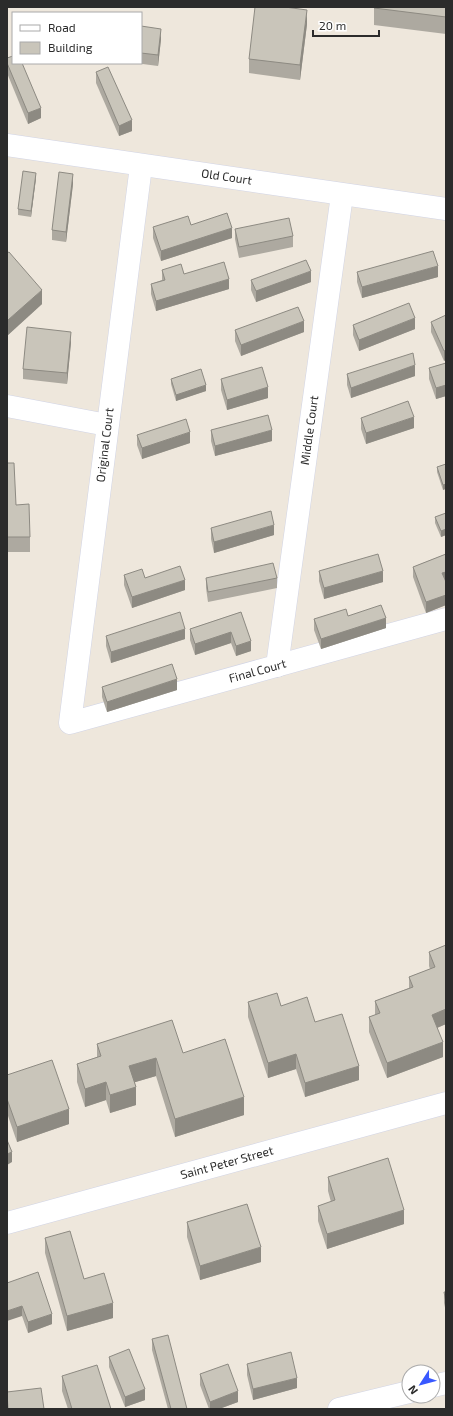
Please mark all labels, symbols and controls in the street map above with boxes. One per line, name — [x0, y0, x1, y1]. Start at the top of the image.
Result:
legend — [12, 12, 142, 64]
scale bar — [313, 12, 379, 38]
text: 20 m — [319, 18, 346, 32]
text: Road — [48, 20, 76, 34]
text: Building — [48, 40, 93, 54]
street label: Old Court — [201, 165, 254, 187]
street label: Middle Court — [297, 394, 320, 466]
street label: Original Court — [92, 406, 116, 483]
street label: Final Court — [227, 655, 288, 685]
street label: Saint Peter Street — [179, 1142, 275, 1181]
north arrow — [401, 1364, 441, 1404]
text: N — [405, 1383, 420, 1397]

